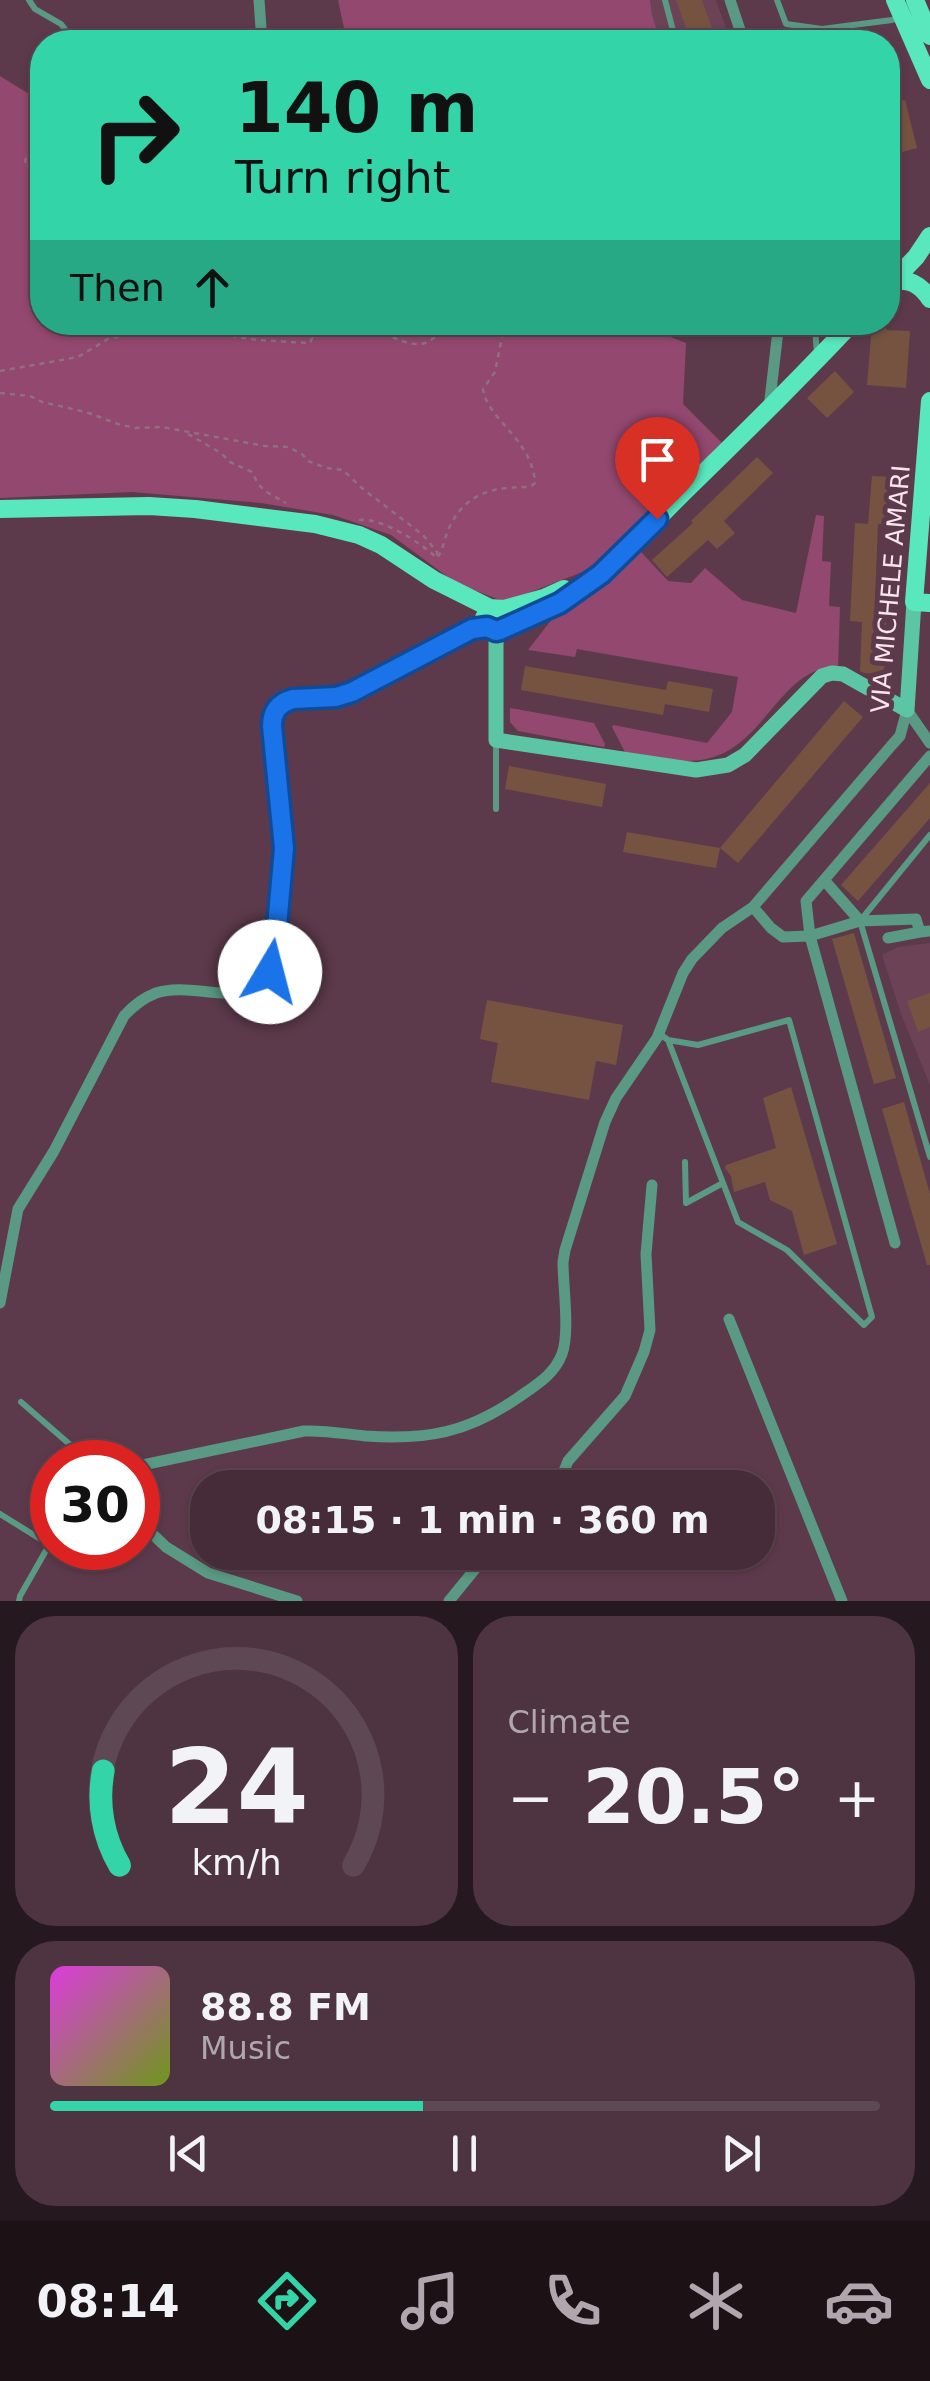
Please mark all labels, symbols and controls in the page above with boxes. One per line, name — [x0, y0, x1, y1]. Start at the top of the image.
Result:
text: 140 m — [235, 67, 478, 149]
icon: right — [70, 70, 200, 200]
text: Turn right — [235, 151, 450, 204]
icon: ahead — [185, 260, 240, 315]
text: Then — [70, 266, 165, 310]
pin — [615, 417, 700, 520]
icon: arrive — [630, 432, 685, 487]
street label: VIA MICHELE AMARI — [865, 464, 916, 714]
position arrow — [218, 920, 322, 1024]
speed limit sign: 30 — [30, 1440, 160, 1570]
text: 08:15 · 1 min · 360 m — [255, 1498, 710, 1542]
text: Climate — [508, 1703, 631, 1741]
text: 24 — [164, 1726, 309, 1848]
text: 20.5° — [582, 1753, 805, 1841]
text: − — [508, 1766, 554, 1830]
text: + — [834, 1766, 880, 1830]
text: km/h — [191, 1842, 281, 1883]
text: 88.8 FM — [200, 1985, 371, 2029]
text: Music — [200, 2029, 291, 2067]
icon: previous — [161, 2126, 216, 2181]
icon: pause — [437, 2126, 492, 2181]
icon: next — [714, 2126, 769, 2181]
icon: directions — [252, 2266, 322, 2336]
icon: music — [395, 2266, 465, 2336]
icon: phone — [538, 2266, 608, 2336]
icon: climate — [681, 2266, 751, 2336]
icon: car — [824, 2266, 894, 2336]
text: 08:14 — [36, 2275, 180, 2328]

